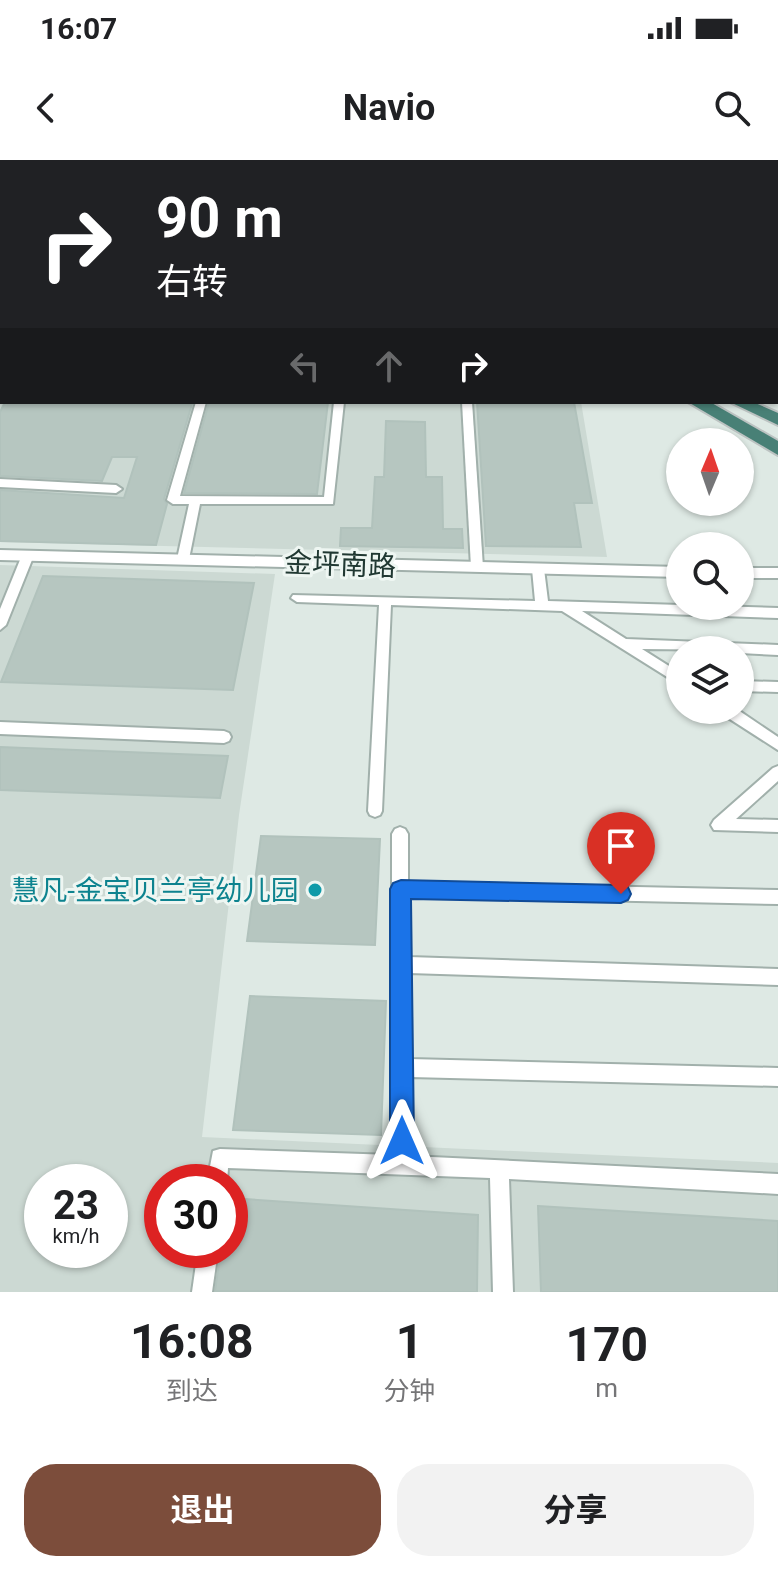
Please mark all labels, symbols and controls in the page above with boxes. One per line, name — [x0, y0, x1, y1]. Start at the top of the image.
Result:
text: 16:07 — [40, 11, 117, 46]
icon: back — [24, 86, 68, 130]
icon: search — [710, 86, 754, 130]
text: Navio — [343, 87, 435, 129]
text: 90 m — [156, 185, 283, 251]
icon: right — [24, 192, 128, 296]
text: 右转 — [156, 261, 228, 303]
icon: left — [283, 344, 327, 388]
icon: ahead — [367, 344, 411, 388]
icon: right — [451, 344, 495, 388]
north arrow — [666, 428, 754, 516]
map controls — [666, 428, 754, 724]
button: search — [666, 532, 754, 620]
street label: 金坪南路 — [283, 546, 397, 583]
button: layers — [666, 636, 754, 724]
pin — [587, 812, 655, 894]
icon: arrive — [599, 824, 643, 868]
place label: 慧凡-金宝贝兰亭幼儿园 — [11, 874, 299, 907]
marker: 慧凡-金宝贝兰亭幼儿园 — [306, 881, 324, 899]
position arrow — [360, 1099, 444, 1183]
speed limit sign: 30 — [144, 1164, 248, 1268]
text: 23 — [53, 1182, 99, 1229]
text: km/h — [53, 1224, 99, 1248]
text: 16:08 — [130, 1313, 254, 1370]
text: 1 — [396, 1313, 423, 1370]
text: 170 — [565, 1316, 648, 1373]
text: m — [595, 1373, 618, 1403]
text: 到达 — [166, 1376, 218, 1406]
text: 分钟 — [384, 1376, 436, 1406]
button: 退出 — [24, 1464, 381, 1556]
button: 分享 — [397, 1464, 754, 1556]

